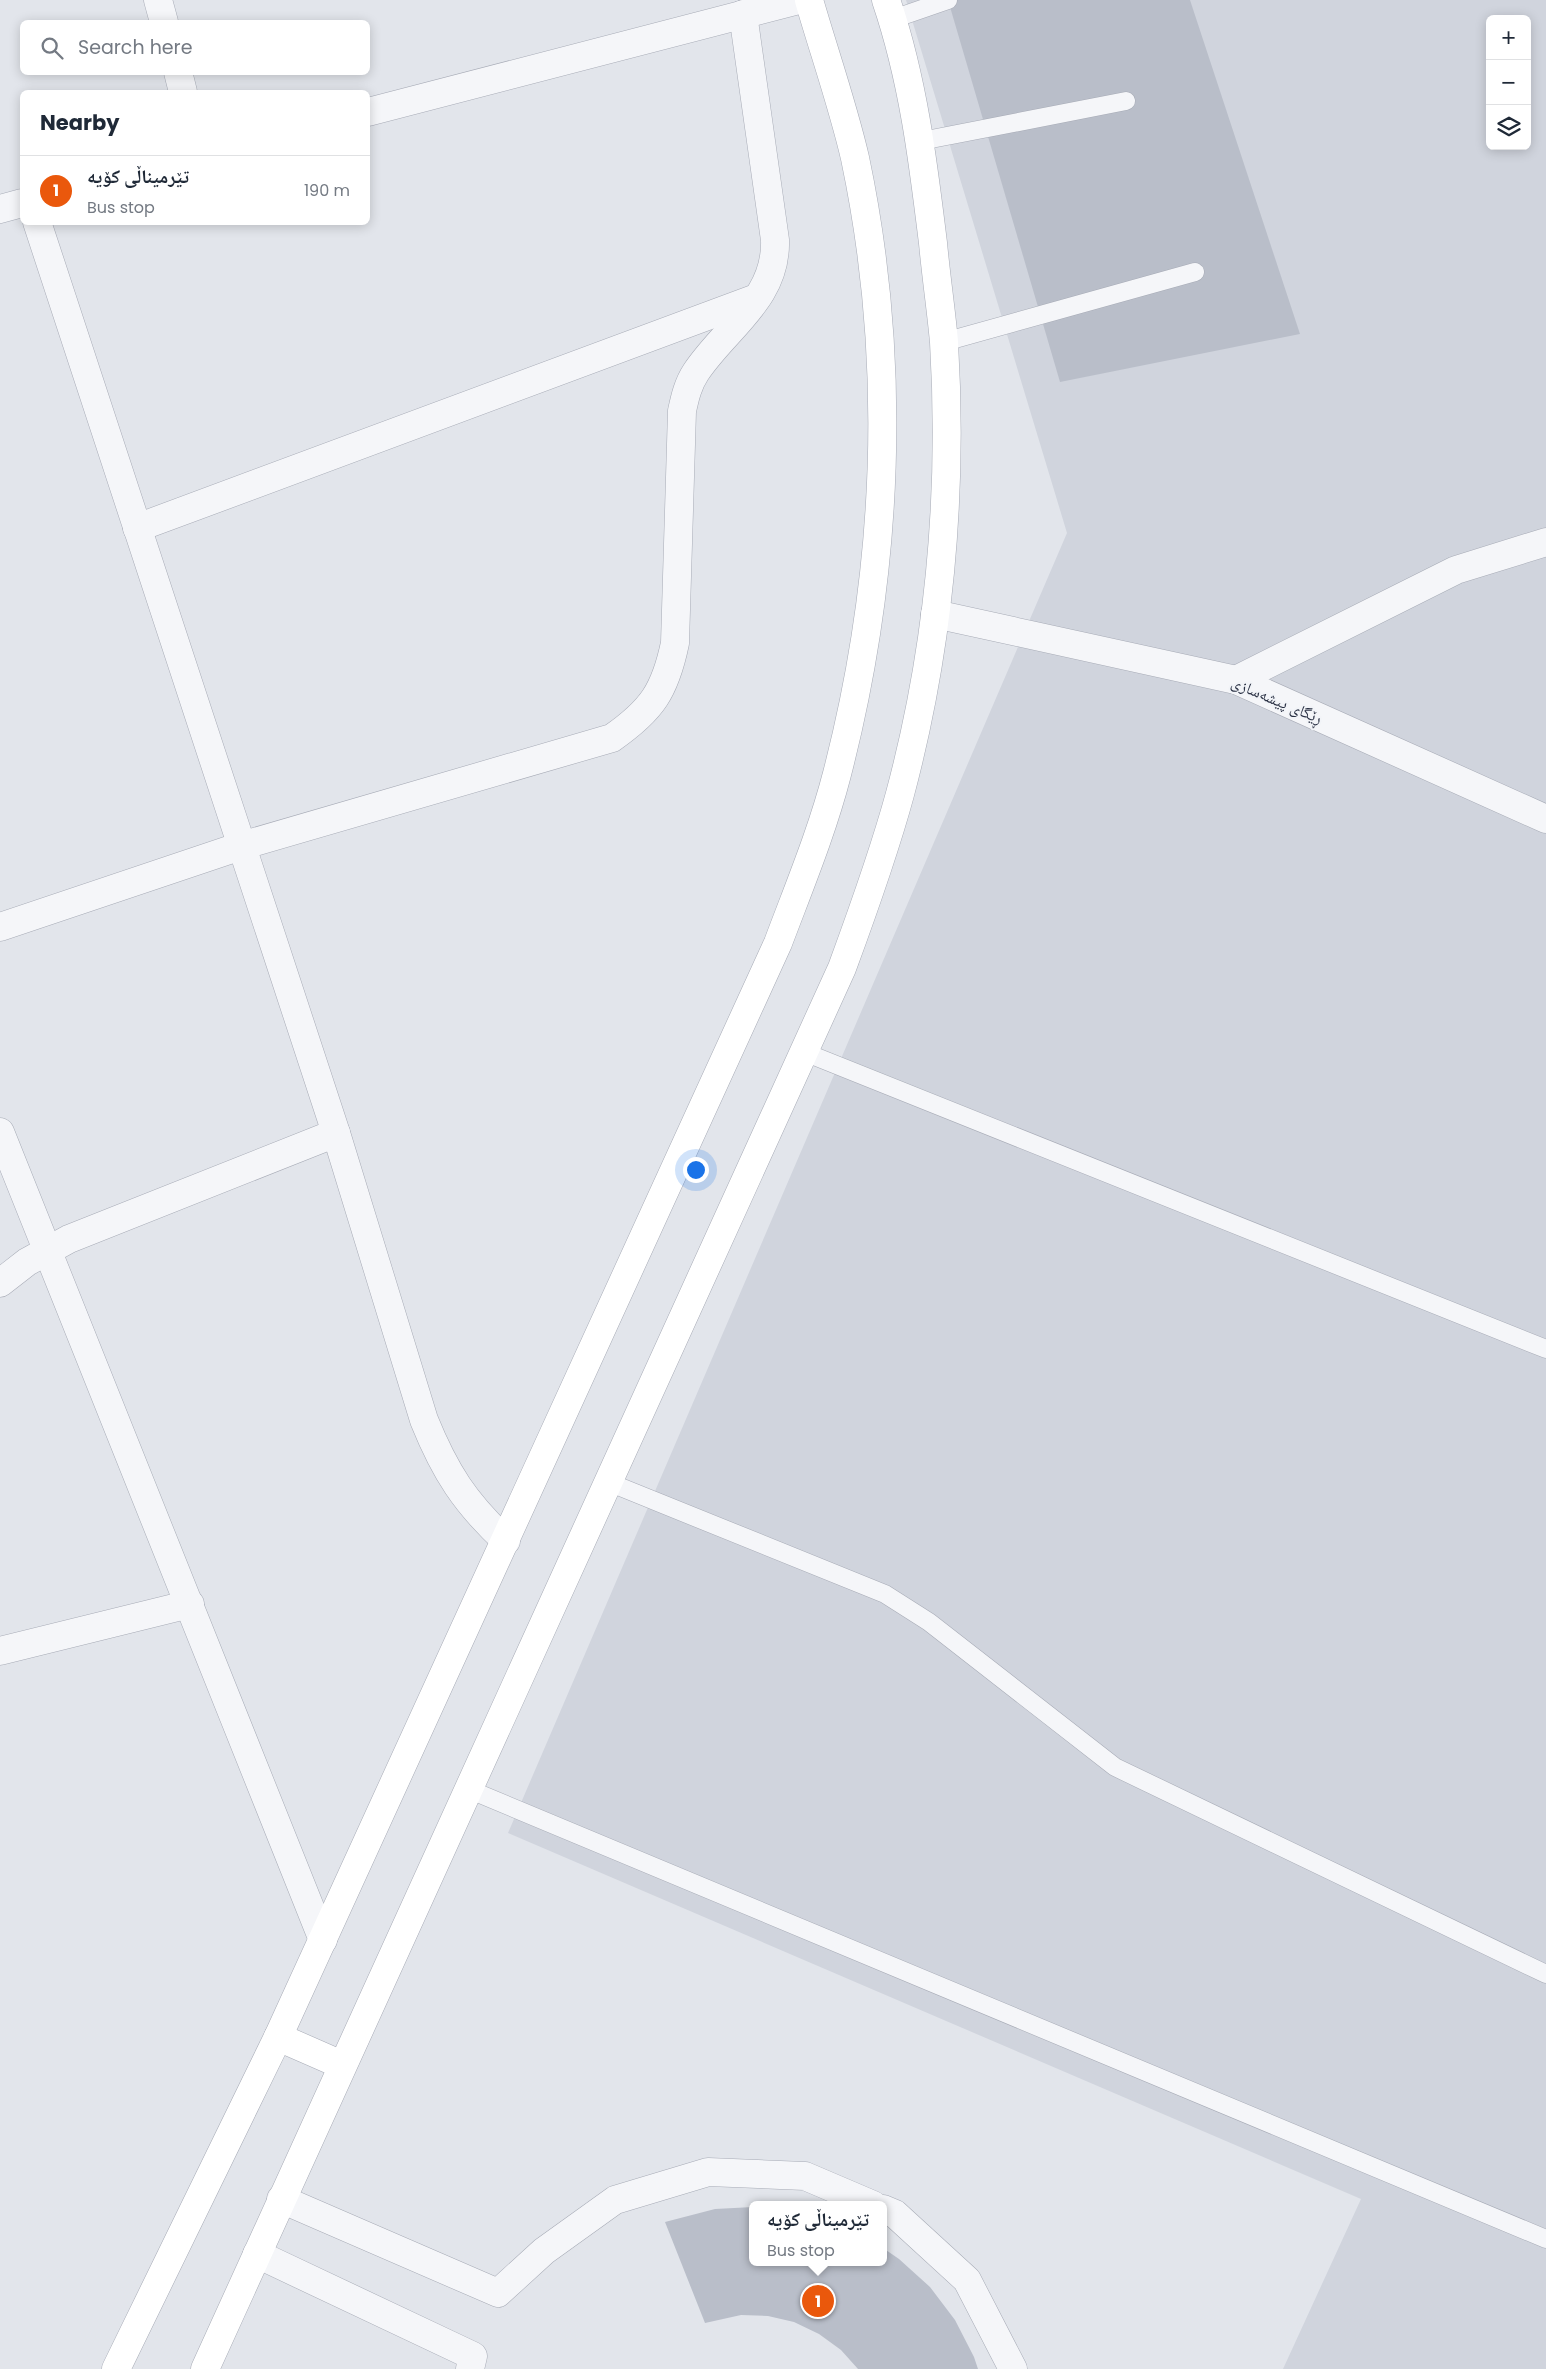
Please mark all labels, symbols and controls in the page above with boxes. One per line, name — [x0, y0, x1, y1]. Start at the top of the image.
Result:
map controls — [1486, 15, 1531, 150]
button: + — [1486, 15, 1531, 60]
search box — [20, 20, 370, 75]
icon: search — [38, 34, 66, 62]
text: Search here — [78, 34, 192, 61]
button: − — [1486, 60, 1531, 105]
button: layers — [1486, 105, 1531, 150]
text: Nearby — [40, 108, 120, 137]
text: تێرمیناڵی کۆیە — [87, 163, 189, 190]
text: 1 — [53, 179, 59, 202]
text: 190 m — [304, 179, 350, 202]
text: Bus stop — [87, 196, 155, 219]
street label: ڕێگای پیشەسازی — [1227, 670, 1326, 731]
your location — [683, 1157, 709, 1183]
popup — [749, 2201, 887, 2266]
text: تێرمیناڵی کۆیە — [767, 2206, 869, 2233]
text: Bus stop — [767, 2239, 835, 2262]
pin: 1 — [802, 2282, 834, 2320]

